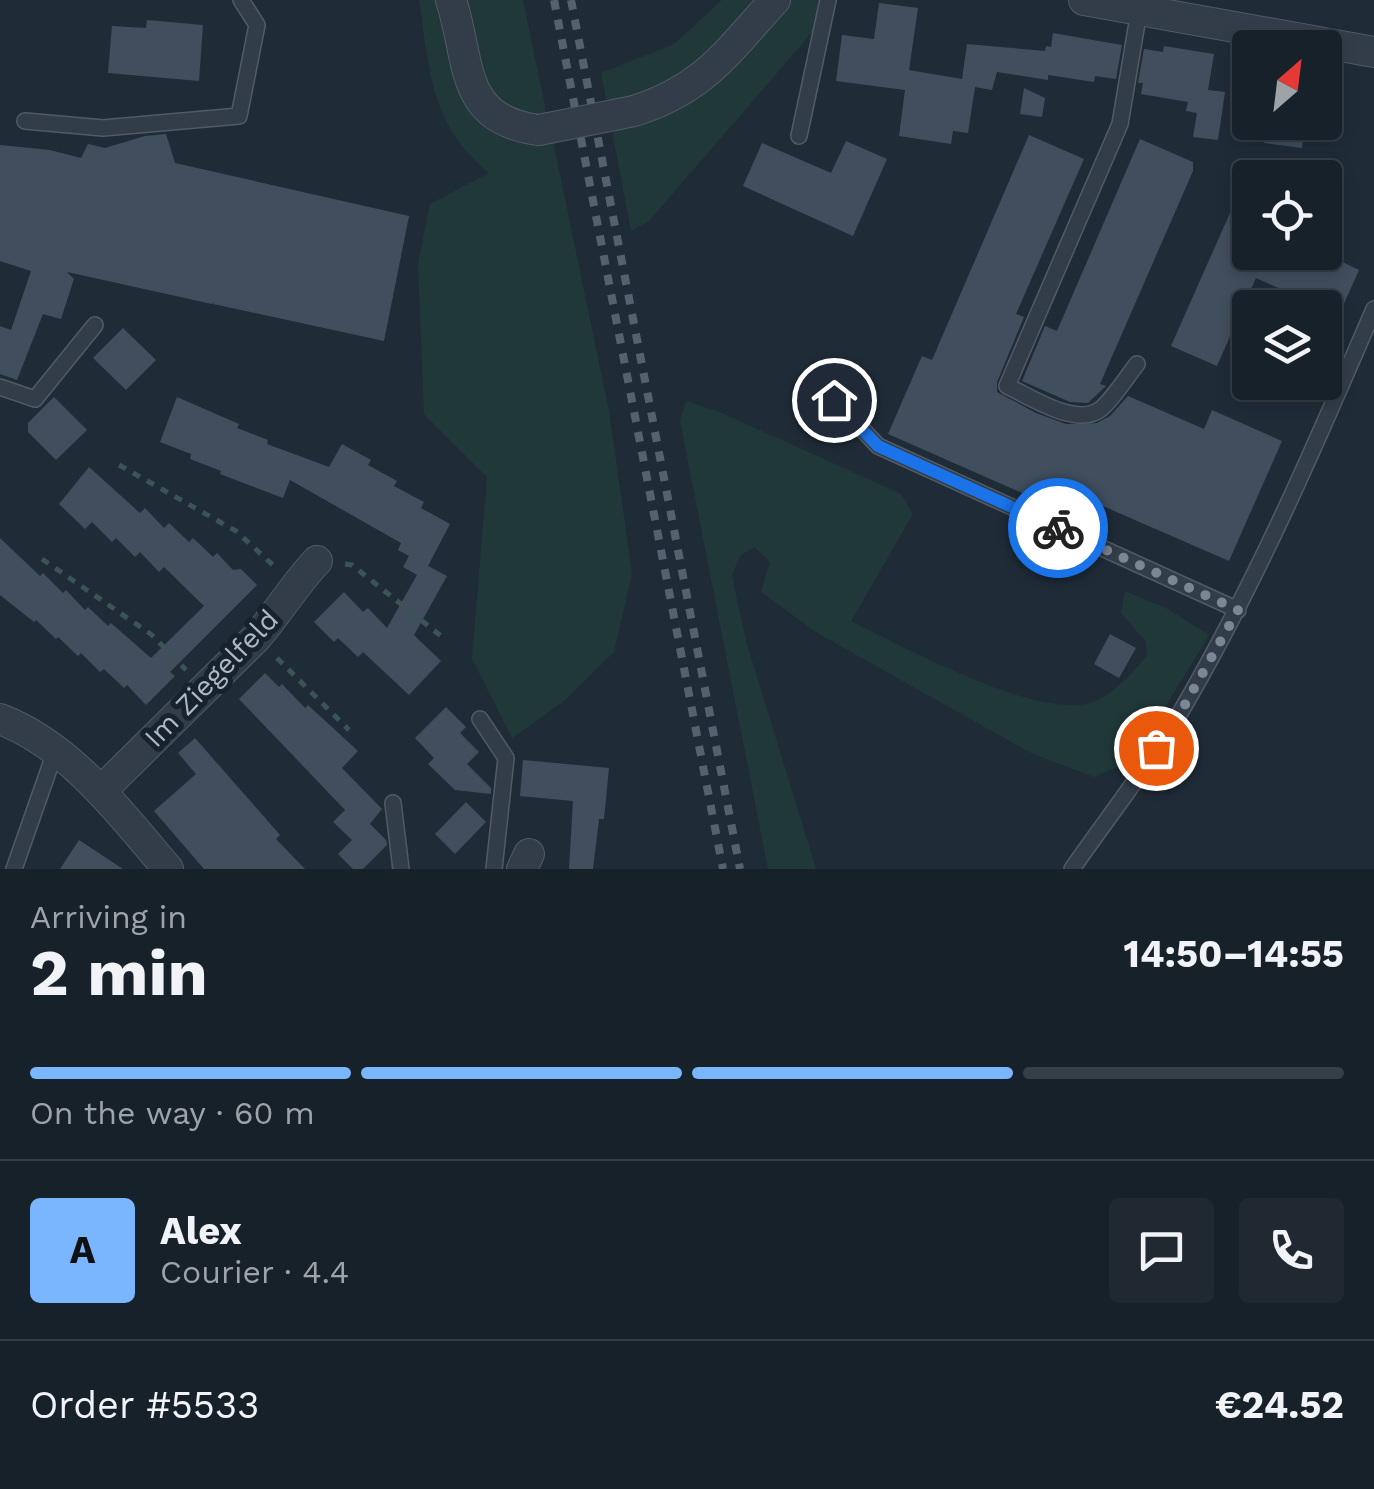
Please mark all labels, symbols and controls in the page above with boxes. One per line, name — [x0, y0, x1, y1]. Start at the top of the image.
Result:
north arrow — [1232, 30, 1342, 140]
map controls — [1232, 30, 1342, 400]
button: locate — [1232, 160, 1342, 270]
button: layers — [1232, 290, 1342, 400]
pin — [792, 358, 877, 443]
icon: home — [807, 373, 862, 428]
courier — [1008, 478, 1108, 578]
icon: bike — [1031, 501, 1086, 556]
street label: Im Ziegelfeld — [138, 603, 285, 754]
pin — [1114, 706, 1199, 791]
icon: bag — [1129, 721, 1184, 776]
text: Arriving in — [30, 898, 187, 936]
text: 14:50–14:55 — [1124, 932, 1344, 976]
text: 2 min — [30, 935, 208, 1011]
text: On the way · 60 m — [30, 1094, 315, 1132]
button: chat — [1109, 1198, 1214, 1303]
button: phone — [1239, 1198, 1344, 1303]
text: Alex — [160, 1209, 242, 1253]
text: A — [70, 1228, 95, 1272]
text: Courier · 4.4 — [160, 1253, 349, 1291]
text: Order #5533 — [30, 1383, 259, 1427]
text: €24.52 — [1215, 1383, 1344, 1427]

